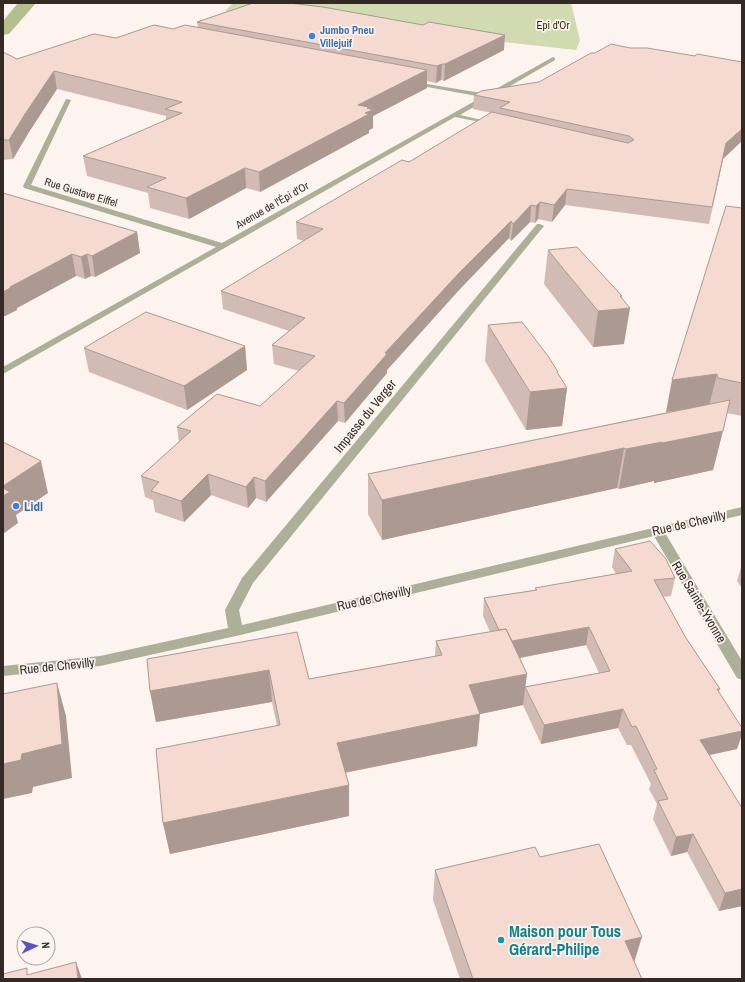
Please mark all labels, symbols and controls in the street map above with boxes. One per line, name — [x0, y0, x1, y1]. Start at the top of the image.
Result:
park label: Epi d'Or — [537, 18, 569, 32]
place label: Jumbo Pneu Villejuif — [320, 23, 374, 50]
marker: Jumbo Pneu Villejuif — [307, 31, 317, 41]
street label: Rue Gustave Eiffel — [43, 174, 119, 210]
street label: Avenue de l'Épi d'Or — [232, 178, 311, 232]
street label: Impasse du Verger — [330, 376, 400, 456]
place label: Lidl — [24, 498, 43, 515]
marker: Lidl — [11, 501, 21, 511]
street label: Rue de Chevilly — [650, 506, 728, 540]
street label: Rue Sainte-Yvonne — [668, 558, 730, 646]
street label: Rue de Chevilly — [335, 581, 413, 615]
street label: Rue de Chevilly — [19, 654, 96, 678]
place label: Maison pour Tous Gérard-Philipe — [509, 920, 621, 960]
north arrow — [16, 926, 56, 966]
marker: Maison pour Tous Gérard-Philipe — [496, 935, 506, 945]
text: N — [39, 942, 53, 949]

